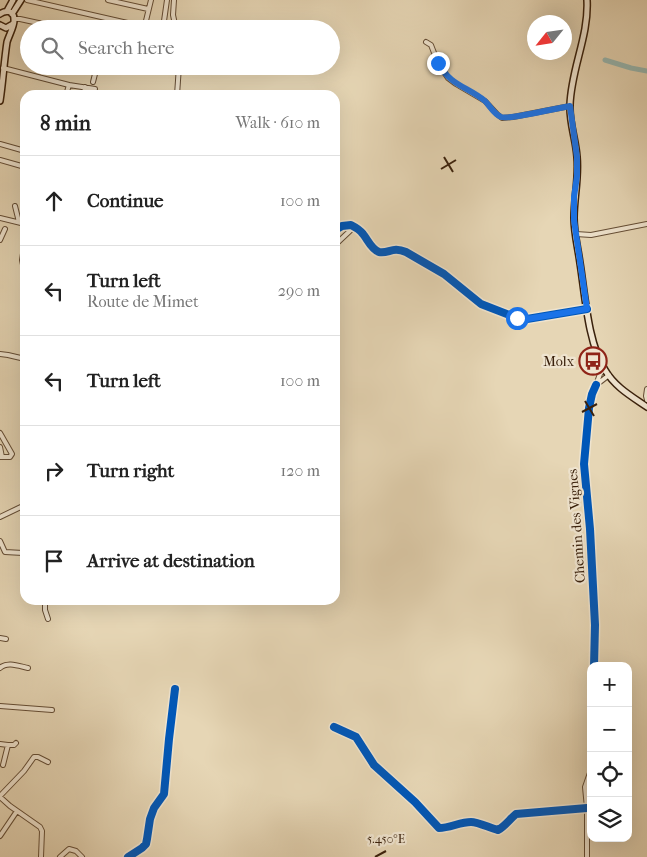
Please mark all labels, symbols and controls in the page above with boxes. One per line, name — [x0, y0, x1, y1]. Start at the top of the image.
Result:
north arrow — [527, 15, 572, 60]
search box — [20, 20, 340, 75]
icon: search — [38, 34, 66, 62]
text: Search here — [78, 37, 174, 59]
route end — [427, 52, 450, 75]
text: 8 min — [40, 111, 91, 135]
text: Walk · 610 m — [235, 113, 320, 132]
icon: ahead — [40, 187, 68, 215]
text: Continue — [87, 190, 163, 212]
text: 100 m — [280, 191, 320, 210]
text: Turn left — [87, 270, 161, 292]
icon: left — [40, 277, 68, 305]
text: 290 m — [278, 281, 320, 300]
text: Route de Mimet — [87, 292, 199, 311]
route start — [506, 307, 529, 330]
bus stop icon: Molx — [578, 346, 608, 376]
place label: Molx — [543, 353, 575, 370]
icon: left — [40, 367, 68, 395]
text: Turn left — [87, 370, 161, 392]
text: 100 m — [280, 371, 320, 390]
icon: right — [40, 457, 68, 485]
text: Turn right — [87, 460, 174, 482]
text: 120 m — [281, 461, 320, 480]
street label: Chemin des Vignes — [564, 468, 589, 584]
icon: arrive — [40, 547, 68, 575]
text: Arrive at destination — [87, 550, 255, 572]
map controls — [587, 662, 632, 842]
button: + — [587, 662, 632, 707]
button: − — [587, 707, 632, 752]
button: locate — [587, 752, 632, 797]
button: layers — [587, 797, 632, 842]
text: 5.450°E — [367, 832, 405, 846]

